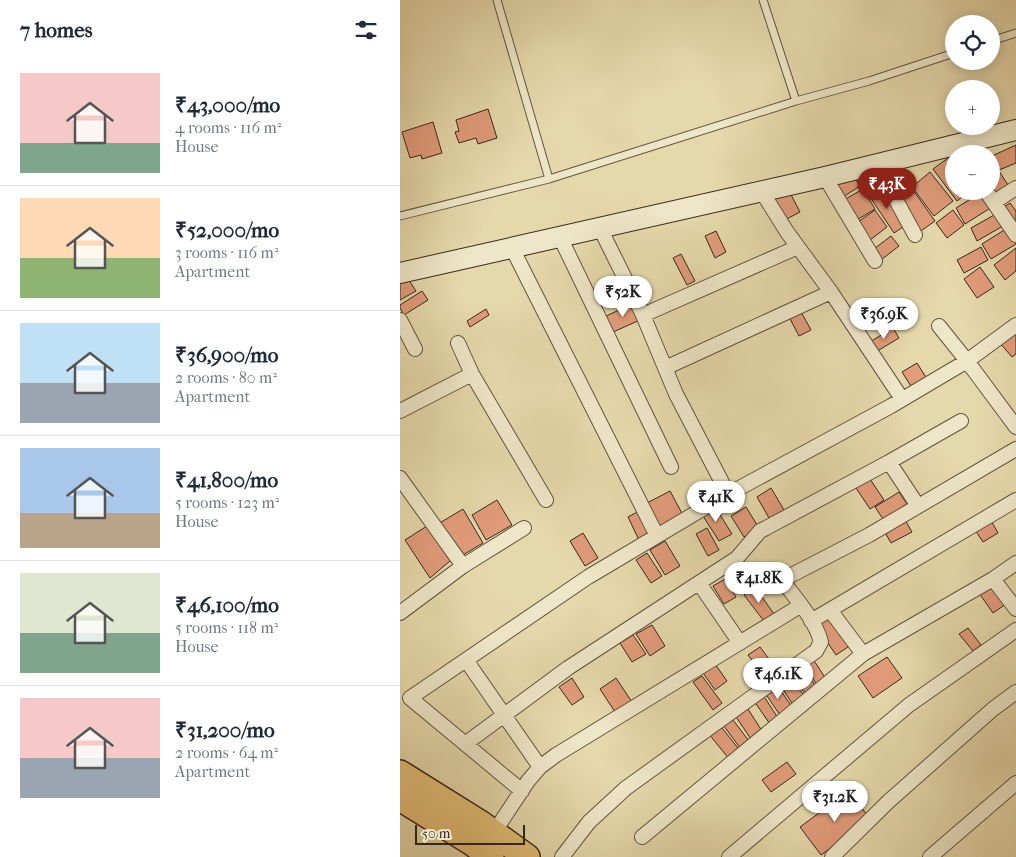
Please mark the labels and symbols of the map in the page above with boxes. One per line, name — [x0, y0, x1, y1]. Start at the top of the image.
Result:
pin: ₹43K — [857, 168, 917, 210]
pin: ₹52K — [593, 276, 653, 318]
pin: ₹36.9K — [843, 298, 925, 340]
pin: ₹41K — [686, 480, 746, 523]
pin: ₹41.8K — [718, 562, 800, 604]
pin: ₹46.1K — [737, 658, 819, 700]
pin: ₹31.2K — [794, 780, 876, 823]
scale bar — [415, 822, 525, 845]

